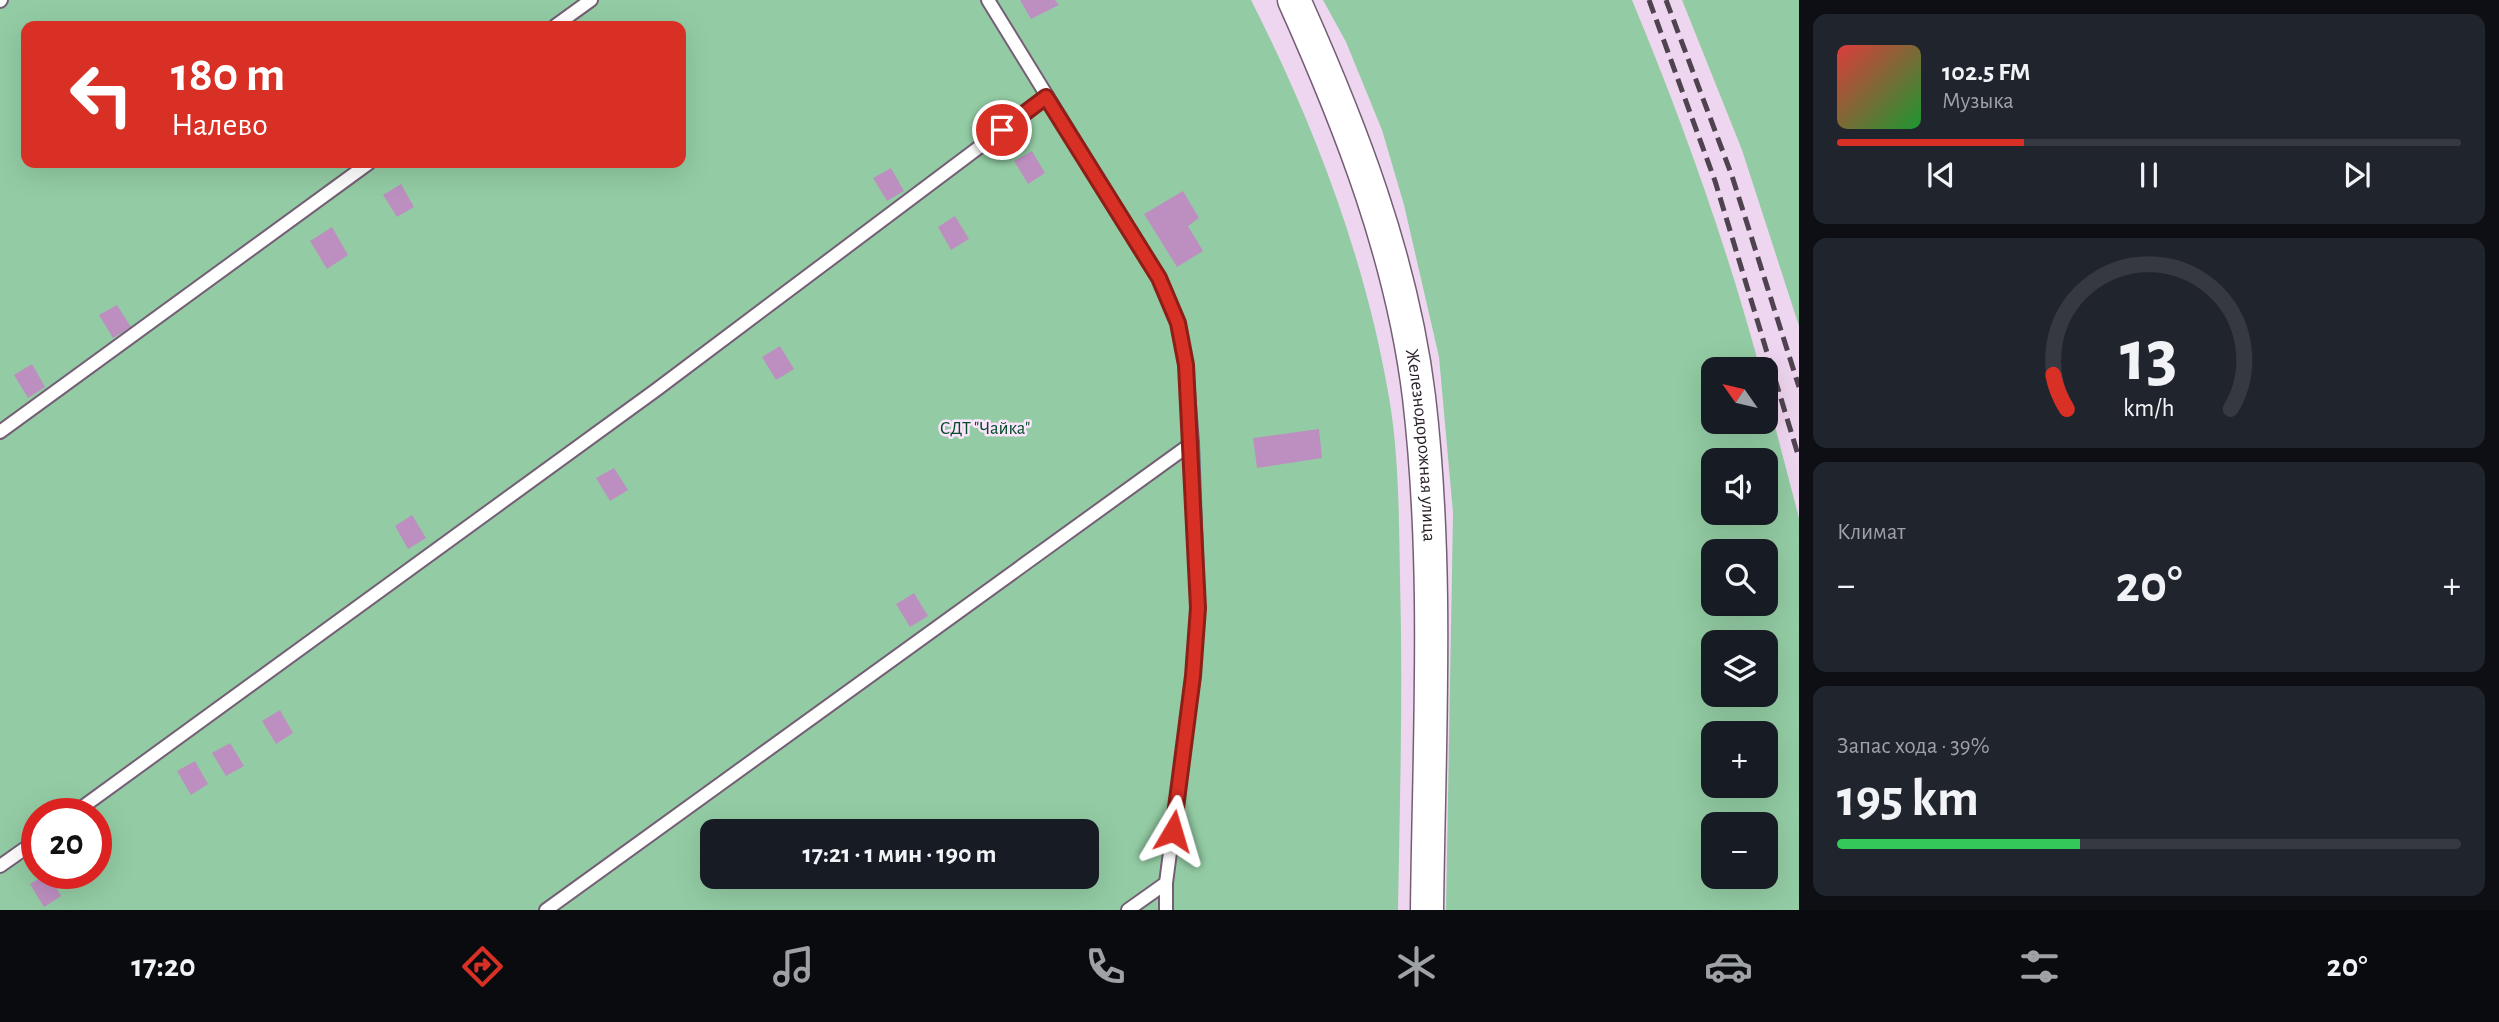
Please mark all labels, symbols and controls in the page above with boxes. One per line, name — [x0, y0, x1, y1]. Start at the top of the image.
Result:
icon: left — [56, 49, 147, 140]
text: 180 m — [171, 51, 285, 100]
text: 102.5 FM — [1942, 59, 2031, 85]
text: Музыка — [1942, 90, 2014, 113]
pin — [972, 100, 1032, 160]
text: Налево — [171, 109, 268, 141]
icon: arrive — [983, 111, 1021, 149]
icon: previous — [1922, 156, 1960, 194]
icon: pause — [2130, 156, 2168, 194]
icon: next — [2338, 156, 2376, 194]
text: 13 — [2120, 321, 2178, 394]
street label: Железнодорожная улица — [1402, 347, 1439, 542]
north arrow — [1701, 357, 1778, 434]
map controls — [1701, 357, 1778, 889]
text: km/h — [2123, 396, 2175, 421]
park label: СДТ "Чайка" — [940, 419, 1030, 438]
button: sound — [1701, 448, 1778, 525]
text: Климат — [1837, 521, 1906, 544]
button: search — [1701, 539, 1778, 616]
text: 20° — [2116, 559, 2182, 611]
text: − — [1837, 567, 1855, 605]
text: + — [2443, 567, 2461, 605]
button: layers — [1701, 630, 1778, 707]
button: + — [1701, 721, 1778, 798]
text: Запас хода · 39% — [1837, 735, 1990, 758]
text: 195 km — [1837, 773, 1979, 825]
position arrow — [1136, 794, 1210, 868]
speed limit sign: 20 — [21, 798, 112, 889]
button: − — [1701, 812, 1778, 889]
text: 17:21 · 1 мин · 190 m — [802, 841, 997, 867]
icon: directions — [458, 942, 507, 991]
icon: music — [769, 942, 818, 991]
icon: phone — [1081, 942, 1130, 991]
icon: climate — [1392, 942, 1441, 991]
icon: car — [1704, 942, 1753, 991]
icon: filters — [2015, 942, 2064, 991]
text: 17:20 — [131, 950, 196, 982]
text: 20° — [2327, 950, 2368, 982]

